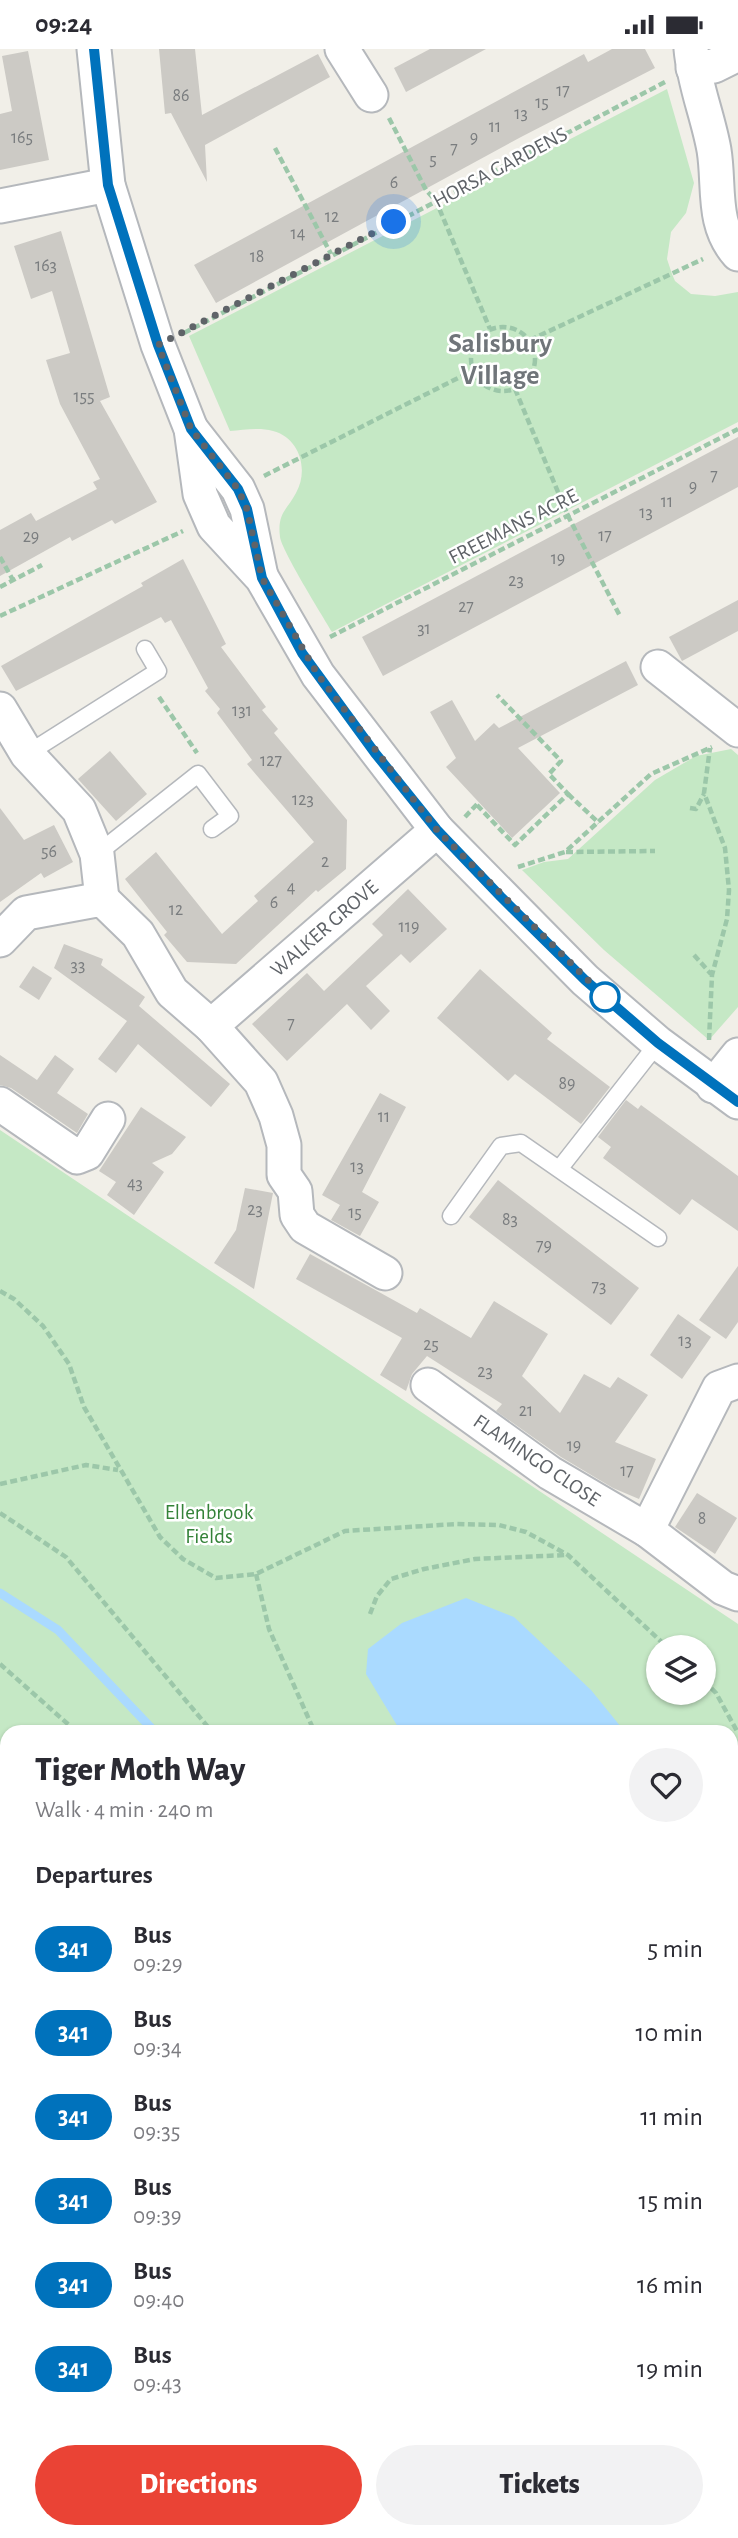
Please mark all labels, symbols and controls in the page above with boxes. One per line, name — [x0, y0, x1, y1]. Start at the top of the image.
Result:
text: 09:24 — [35, 11, 92, 37]
house number: 17 — [556, 82, 570, 100]
house number: 86 — [173, 87, 190, 105]
house number: 15 — [535, 94, 549, 112]
house number: 13 — [514, 105, 528, 123]
house number: 11 — [489, 118, 501, 136]
street label: HORSA GARDENS — [430, 123, 571, 212]
house number: 165 — [11, 129, 33, 147]
house number: 9 — [470, 129, 478, 147]
house number: 7 — [450, 140, 458, 158]
house number: 5 — [429, 151, 437, 169]
house number: 6 — [390, 174, 398, 192]
your location — [376, 204, 411, 239]
house number: 12 — [325, 208, 339, 226]
house number: 14 — [291, 225, 306, 243]
house number: 18 — [250, 248, 264, 266]
house number: 163 — [35, 257, 57, 275]
district label: Salisbury Village — [448, 330, 552, 390]
house number: 155 — [73, 388, 95, 406]
house number: 7 — [710, 467, 718, 485]
house number: 9 — [689, 478, 697, 496]
street label: FREEMANS ACRE — [445, 485, 581, 568]
house number: 11 — [661, 493, 673, 511]
house number: 13 — [639, 504, 653, 522]
house number: 17 — [598, 527, 612, 545]
house number: 29 — [23, 528, 39, 546]
house number: 19 — [551, 550, 565, 568]
house number: 23 — [508, 572, 524, 590]
house number: 27 — [458, 598, 474, 616]
house number: 31 — [417, 620, 431, 638]
house number: 131 — [232, 702, 252, 720]
house number: 127 — [260, 752, 282, 770]
house number: 123 — [292, 791, 314, 809]
house number: 56 — [41, 843, 57, 861]
house number: 2 — [321, 853, 329, 871]
street label: WALKER GROVE — [267, 876, 382, 981]
house number: 4 — [287, 879, 296, 897]
house number: 6 — [270, 894, 278, 912]
house number: 12 — [169, 901, 183, 919]
house number: 119 — [399, 918, 419, 936]
house number: 33 — [71, 957, 85, 975]
unlabelled marker — [590, 982, 620, 1012]
house number: 7 — [287, 1015, 295, 1033]
house number: 89 — [559, 1075, 576, 1093]
house number: 11 — [378, 1108, 390, 1126]
house number: 13 — [350, 1158, 364, 1176]
house number: 43 — [127, 1175, 143, 1193]
house number: 23 — [247, 1201, 263, 1219]
house number: 15 — [348, 1204, 362, 1222]
house number: 83 — [502, 1211, 518, 1229]
house number: 79 — [536, 1237, 552, 1255]
house number: 73 — [592, 1278, 606, 1296]
house number: 13 — [678, 1332, 692, 1350]
house number: 25 — [423, 1336, 439, 1354]
house number: 23 — [477, 1363, 493, 1381]
house number: 21 — [519, 1402, 533, 1420]
street label: FLAMINGO CLOSE — [470, 1410, 604, 1510]
house number: 19 — [567, 1437, 581, 1455]
house number: 17 — [620, 1462, 634, 1480]
park label: Ellenbrook Fields — [165, 1502, 254, 1547]
house number: 8 — [698, 1510, 706, 1528]
map controls — [646, 1635, 716, 1705]
button: layers — [646, 1635, 716, 1705]
button: heart — [629, 1748, 703, 1822]
text: Tiger Moth Way — [35, 1754, 245, 1787]
text: Walk · 4 min · 240 m — [35, 1799, 213, 1822]
text: Departures — [35, 1862, 153, 1888]
text: Bus — [133, 1922, 172, 1948]
text: 5 min — [647, 1936, 703, 1962]
text: 341 — [58, 1937, 89, 1961]
text: 09:29 — [133, 1953, 183, 1976]
text: Bus — [133, 2006, 172, 2032]
text: 10 min — [636, 2020, 703, 2046]
text: 341 — [58, 2021, 89, 2045]
text: 09:34 — [133, 2037, 182, 2060]
text: Bus — [133, 2090, 172, 2116]
text: 11 min — [640, 2104, 703, 2130]
text: 341 — [58, 2105, 89, 2129]
text: 09:35 — [133, 2121, 180, 2144]
text: Bus — [133, 2174, 172, 2200]
text: 15 min — [638, 2188, 703, 2214]
text: 341 — [58, 2189, 89, 2213]
text: 09:39 — [133, 2205, 182, 2228]
text: Bus — [133, 2258, 172, 2284]
text: 16 min — [637, 2272, 703, 2298]
text: 341 — [58, 2273, 89, 2297]
text: 09:40 — [133, 2289, 184, 2312]
text: Bus — [133, 2342, 172, 2368]
text: 19 min — [637, 2356, 703, 2382]
text: 341 — [58, 2357, 89, 2381]
text: 09:43 — [133, 2373, 182, 2396]
button: Directions — [35, 2445, 362, 2525]
button: Tickets — [376, 2445, 703, 2525]

